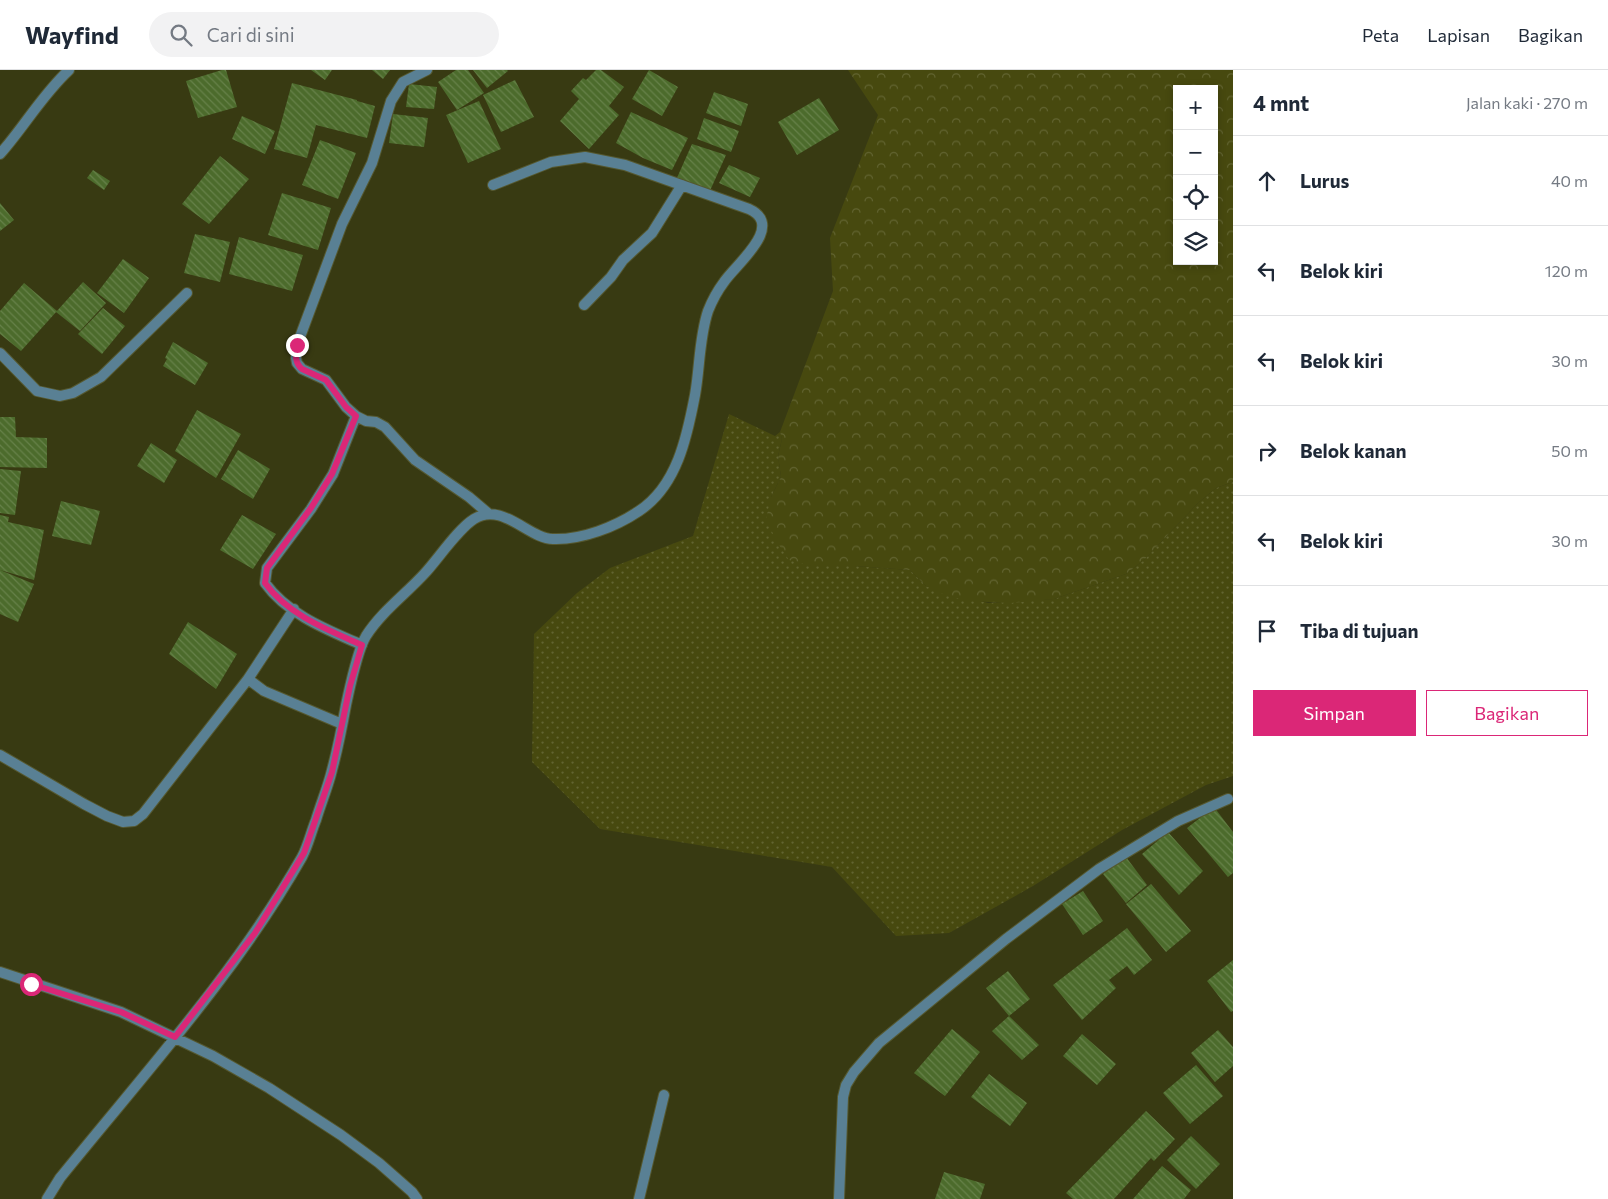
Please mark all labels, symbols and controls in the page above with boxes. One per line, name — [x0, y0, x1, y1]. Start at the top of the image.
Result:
search box — [149, 12, 499, 57]
text: Wayfind — [25, 20, 119, 49]
icon: search — [167, 21, 195, 49]
text: Cari di sini — [207, 23, 295, 46]
text: Peta — [1362, 24, 1399, 46]
text: Lapisan — [1427, 24, 1490, 46]
text: Bagikan — [1518, 24, 1583, 46]
map controls — [1173, 85, 1218, 265]
button: + — [1173, 85, 1218, 130]
text: 4 mnt — [1253, 90, 1309, 115]
text: Jalan kaki · 270 m — [1466, 93, 1588, 112]
button: − — [1173, 130, 1218, 175]
icon: ahead — [1253, 167, 1281, 195]
text: Lurus — [1300, 169, 1349, 192]
text: 40 m — [1551, 171, 1588, 190]
button: locate — [1173, 175, 1218, 220]
button: layers — [1173, 220, 1218, 265]
icon: left — [1253, 257, 1281, 285]
text: Belok kiri — [1300, 259, 1383, 282]
text: 120 m — [1545, 261, 1588, 280]
route end — [286, 334, 309, 357]
icon: left — [1253, 347, 1281, 375]
text: Belok kiri — [1300, 349, 1383, 372]
text: 30 m — [1551, 351, 1588, 370]
icon: right — [1253, 437, 1281, 465]
text: Belok kanan — [1300, 439, 1407, 462]
text: 50 m — [1551, 441, 1588, 460]
icon: left — [1253, 527, 1281, 555]
text: Belok kiri — [1300, 529, 1383, 552]
text: 30 m — [1551, 531, 1588, 550]
icon: arrive — [1253, 617, 1281, 645]
text: Tiba di tujuan — [1300, 619, 1418, 642]
button: Simpan — [1253, 690, 1416, 736]
button: Bagikan — [1426, 690, 1588, 736]
route start — [20, 973, 43, 996]

